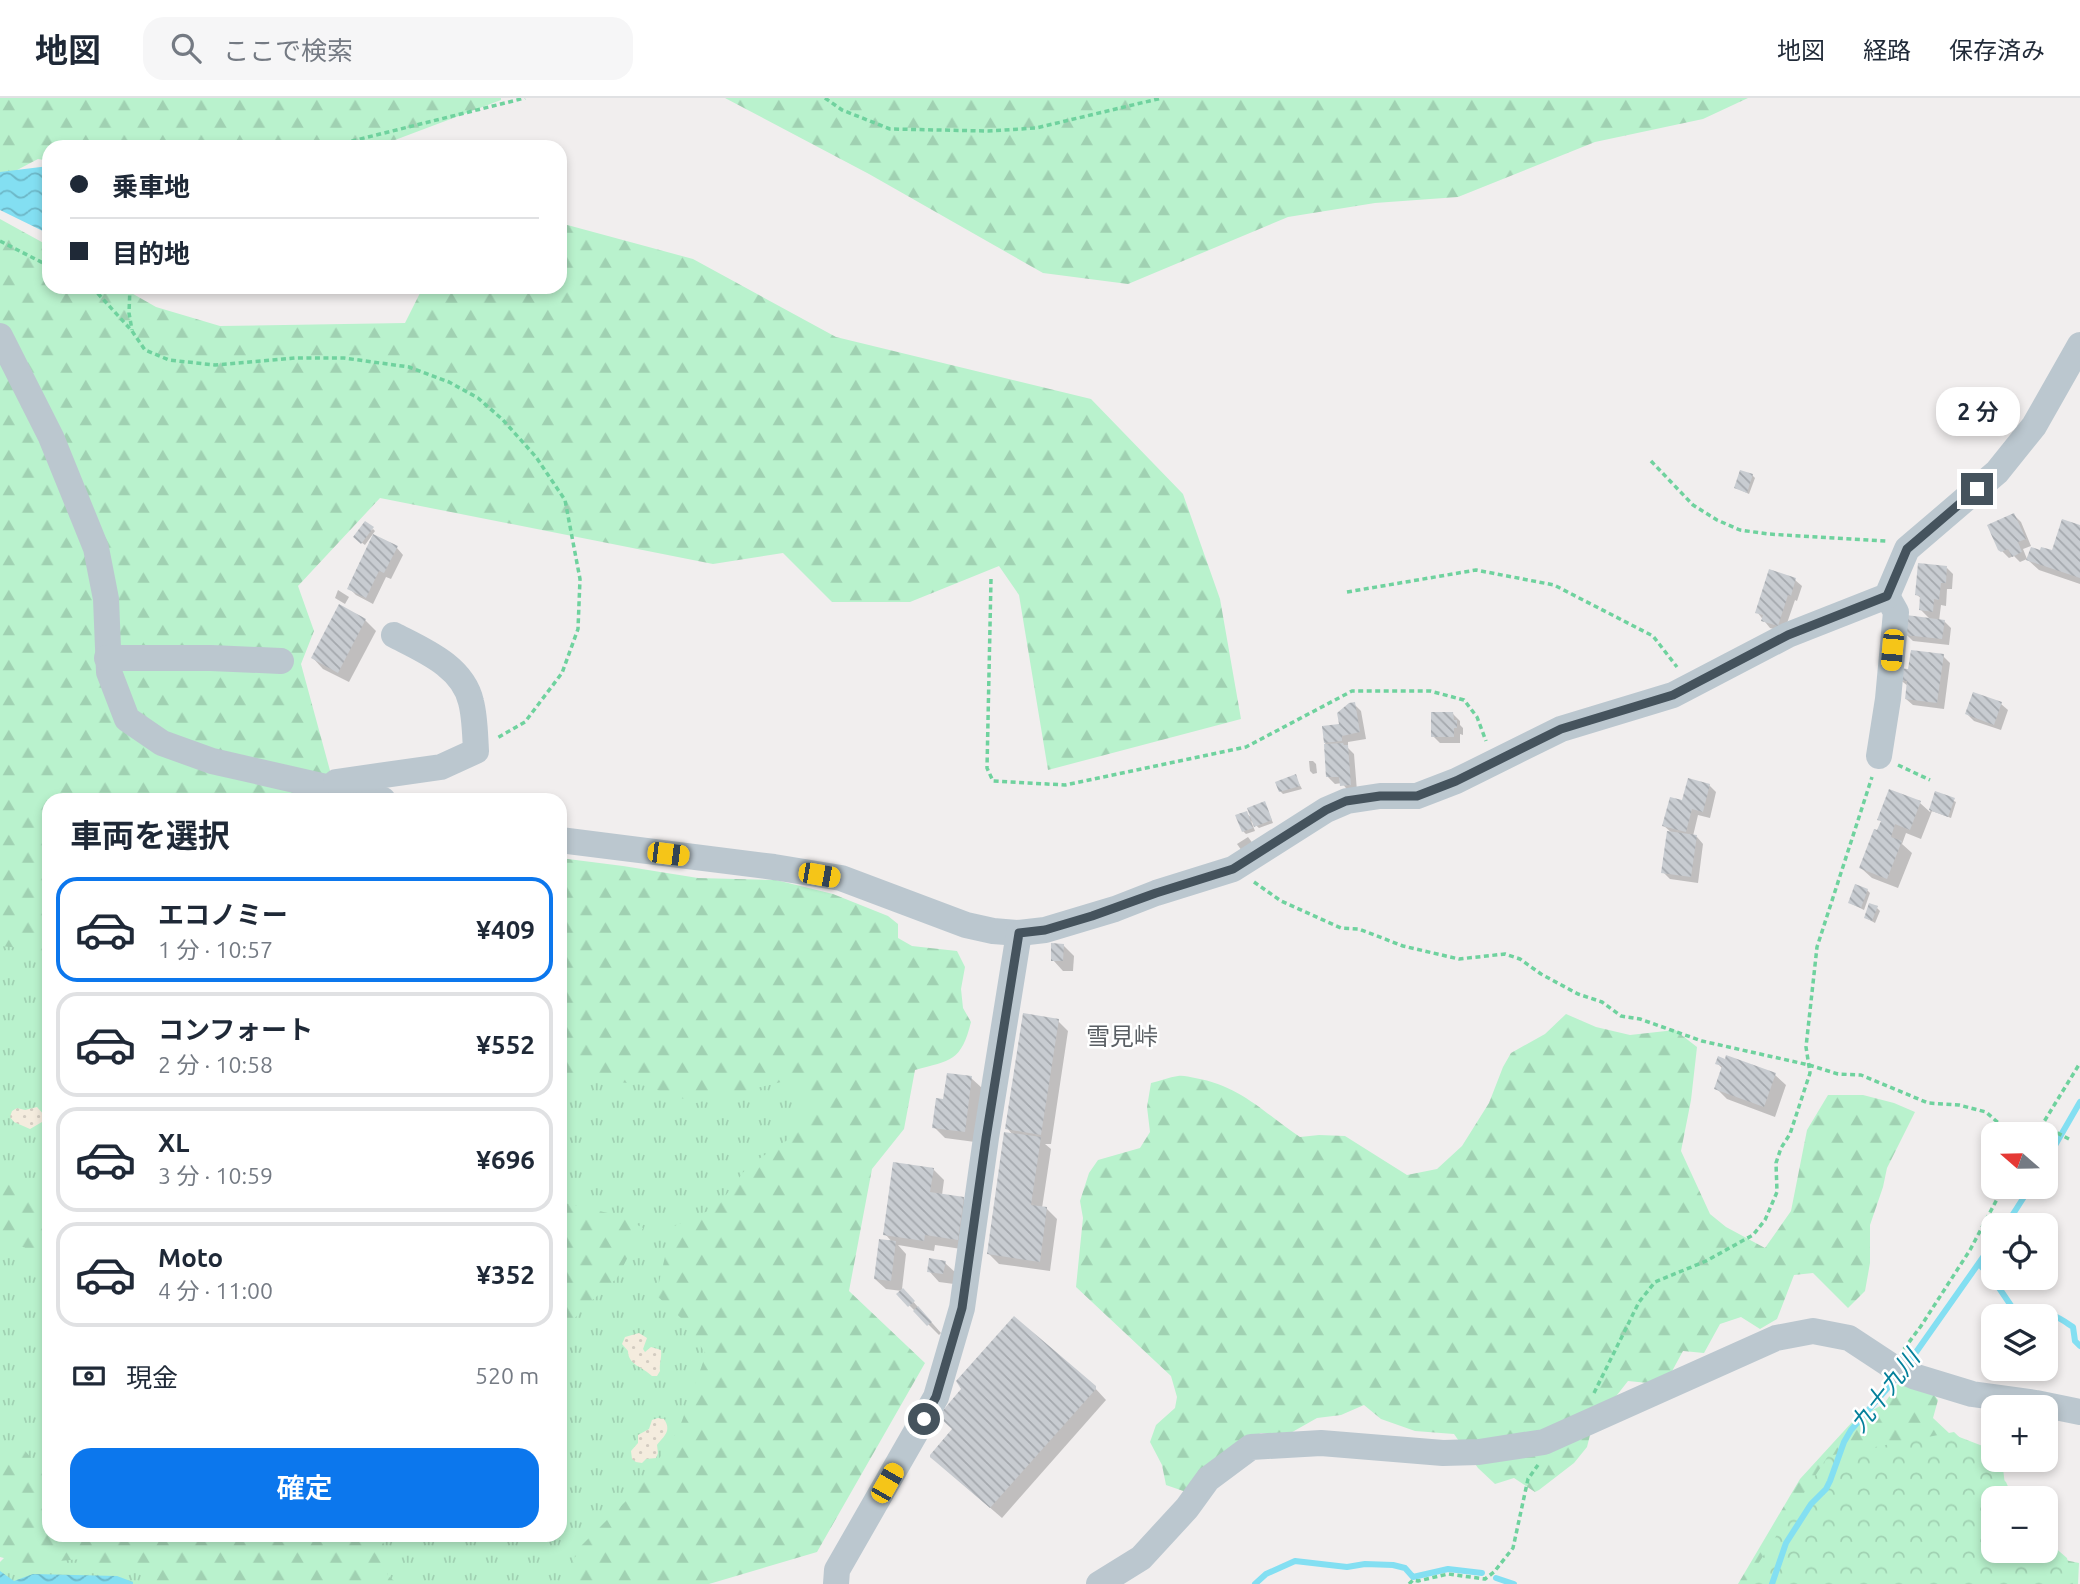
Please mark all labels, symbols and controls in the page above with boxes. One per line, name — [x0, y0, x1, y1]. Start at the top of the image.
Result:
search box — [143, 17, 633, 80]
icon: search — [167, 29, 205, 67]
text: 地図 — [35, 31, 101, 68]
text: ここで検索 — [223, 36, 353, 65]
text: 地図 — [1777, 37, 1825, 64]
text: 経路 — [1863, 37, 1911, 64]
text: 保存済み — [1949, 37, 2045, 64]
text: 乗車地 — [112, 172, 190, 201]
text: 目的地 — [112, 239, 190, 268]
callout: 2 分 — [1935, 388, 2019, 436]
text: 2 分 — [1957, 399, 1999, 424]
route end — [1961, 473, 1993, 505]
car — [1880, 628, 1905, 672]
text: 車両を選択 — [70, 817, 230, 853]
car — [646, 841, 691, 867]
car — [797, 861, 842, 889]
icon: car — [74, 898, 137, 961]
text: エコノミー — [158, 900, 288, 929]
text: ¥409 — [476, 915, 535, 944]
text: 1 分 · 10:57 — [158, 937, 273, 962]
icon: car — [74, 1013, 137, 1076]
text: コンフォート — [158, 1015, 313, 1044]
district label: 雪見峠 — [1086, 1023, 1158, 1050]
text: ¥552 — [476, 1030, 535, 1059]
text: 2 分 · 10:58 — [158, 1052, 273, 1077]
north arrow — [1981, 1122, 2058, 1199]
map controls — [1981, 1122, 2058, 1563]
icon: car — [74, 1128, 137, 1191]
text: XL — [158, 1128, 189, 1157]
text: ¥696 — [476, 1145, 535, 1174]
text: 3 分 · 10:59 — [158, 1163, 273, 1188]
button: locate — [1981, 1213, 2058, 1290]
icon: car — [74, 1243, 137, 1306]
text: Moto — [158, 1243, 223, 1272]
text: ¥352 — [476, 1260, 535, 1289]
text: 4 分 · 11:00 — [158, 1278, 273, 1303]
button: layers — [1981, 1304, 2058, 1381]
water label: 九十九川 — [1844, 1342, 1927, 1437]
icon: cash — [70, 1357, 108, 1395]
text: 現金 — [126, 1363, 178, 1392]
text: 520 m — [475, 1363, 539, 1388]
button: + — [1981, 1395, 2058, 1472]
route start — [908, 1403, 940, 1435]
button: 確定 — [70, 1448, 539, 1528]
car — [868, 1460, 907, 1506]
button: − — [1981, 1486, 2058, 1563]

